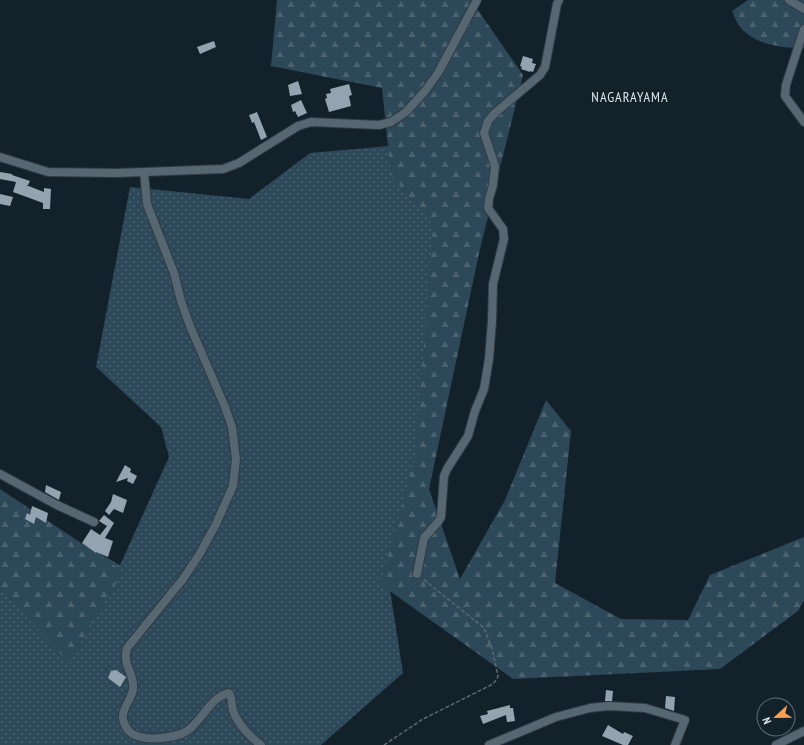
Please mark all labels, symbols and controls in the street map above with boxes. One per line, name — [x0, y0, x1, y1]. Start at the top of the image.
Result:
district label: NAGARAYAMA — [591, 88, 669, 106]
north arrow — [756, 697, 796, 737]
text: N — [759, 715, 774, 726]

